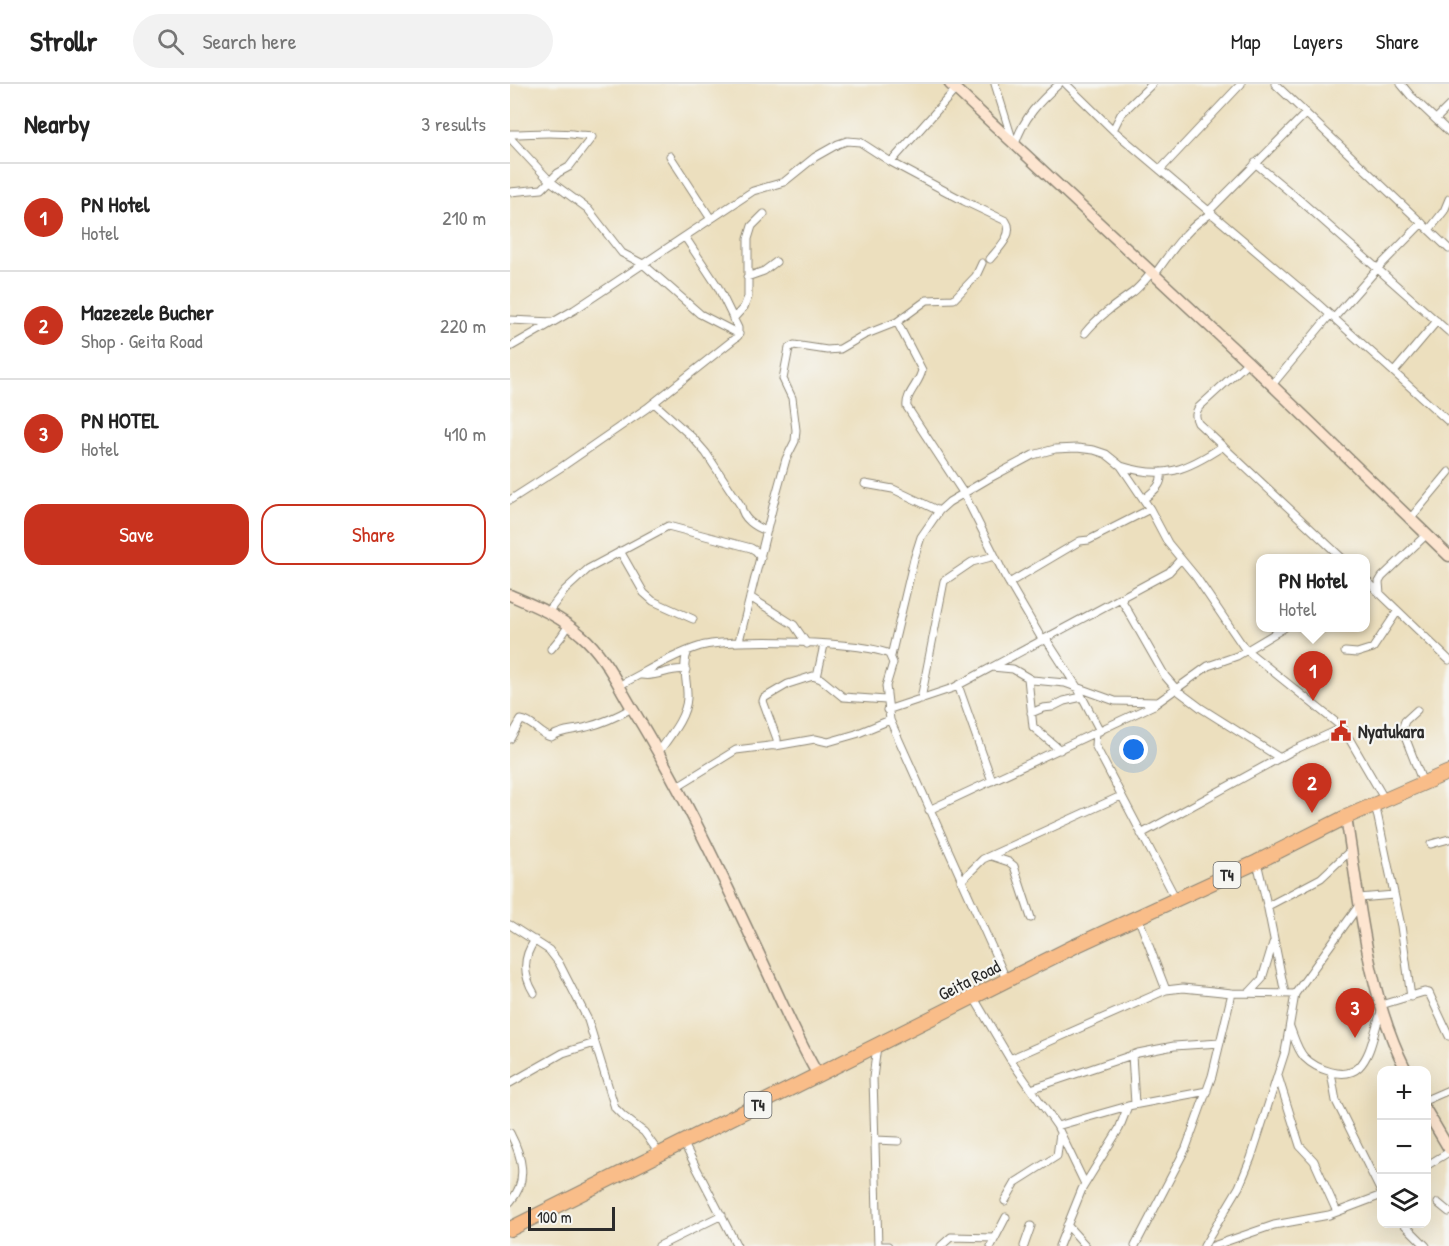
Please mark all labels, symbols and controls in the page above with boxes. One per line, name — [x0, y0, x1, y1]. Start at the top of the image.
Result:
search box — [133, 14, 553, 68]
text: Strollr — [30, 22, 97, 60]
icon: search — [154, 25, 187, 58]
text: Search here — [202, 26, 296, 56]
text: Map — [1231, 27, 1260, 56]
text: Layers — [1293, 27, 1343, 56]
text: Share — [1376, 27, 1419, 56]
text: Nearby — [24, 106, 90, 141]
text: 3 results — [421, 110, 486, 137]
text: PN Hotel — [81, 189, 150, 219]
text: 1 — [40, 204, 47, 231]
text: 210 m — [442, 204, 486, 231]
text: Hotel — [81, 219, 119, 246]
text: Mazezele Bucher — [81, 297, 214, 327]
text: 2 — [39, 312, 48, 339]
text: 220 m — [440, 312, 486, 339]
text: Shop · Geita Road — [81, 327, 203, 354]
text: PN HOTEL — [81, 405, 159, 435]
text: 3 — [39, 420, 48, 447]
text: 410 m — [444, 420, 486, 447]
text: Hotel — [81, 435, 119, 462]
button: Save — [24, 504, 249, 565]
button: Share — [261, 504, 486, 565]
popup — [1256, 554, 1370, 632]
text: PN Hotel — [1279, 565, 1347, 595]
text: Hotel — [1279, 595, 1316, 622]
pin: 1 — [1294, 652, 1332, 701]
public building icon: Nyatukara — [1329, 719, 1353, 743]
place label: Nyatukara — [1358, 719, 1425, 745]
your location — [1119, 735, 1148, 764]
pin: 2 — [1292, 764, 1332, 813]
road number: T4 — [1214, 862, 1240, 888]
street label: Geita Road — [934, 954, 1004, 1006]
pin: 3 — [1336, 988, 1374, 1038]
map controls — [1377, 1066, 1431, 1228]
button: + — [1377, 1066, 1431, 1120]
road number: T4 — [744, 1092, 772, 1118]
button: − — [1377, 1120, 1431, 1174]
button: layers — [1377, 1174, 1431, 1228]
scale bar — [528, 1204, 615, 1232]
text: 100 m — [537, 1206, 572, 1228]

